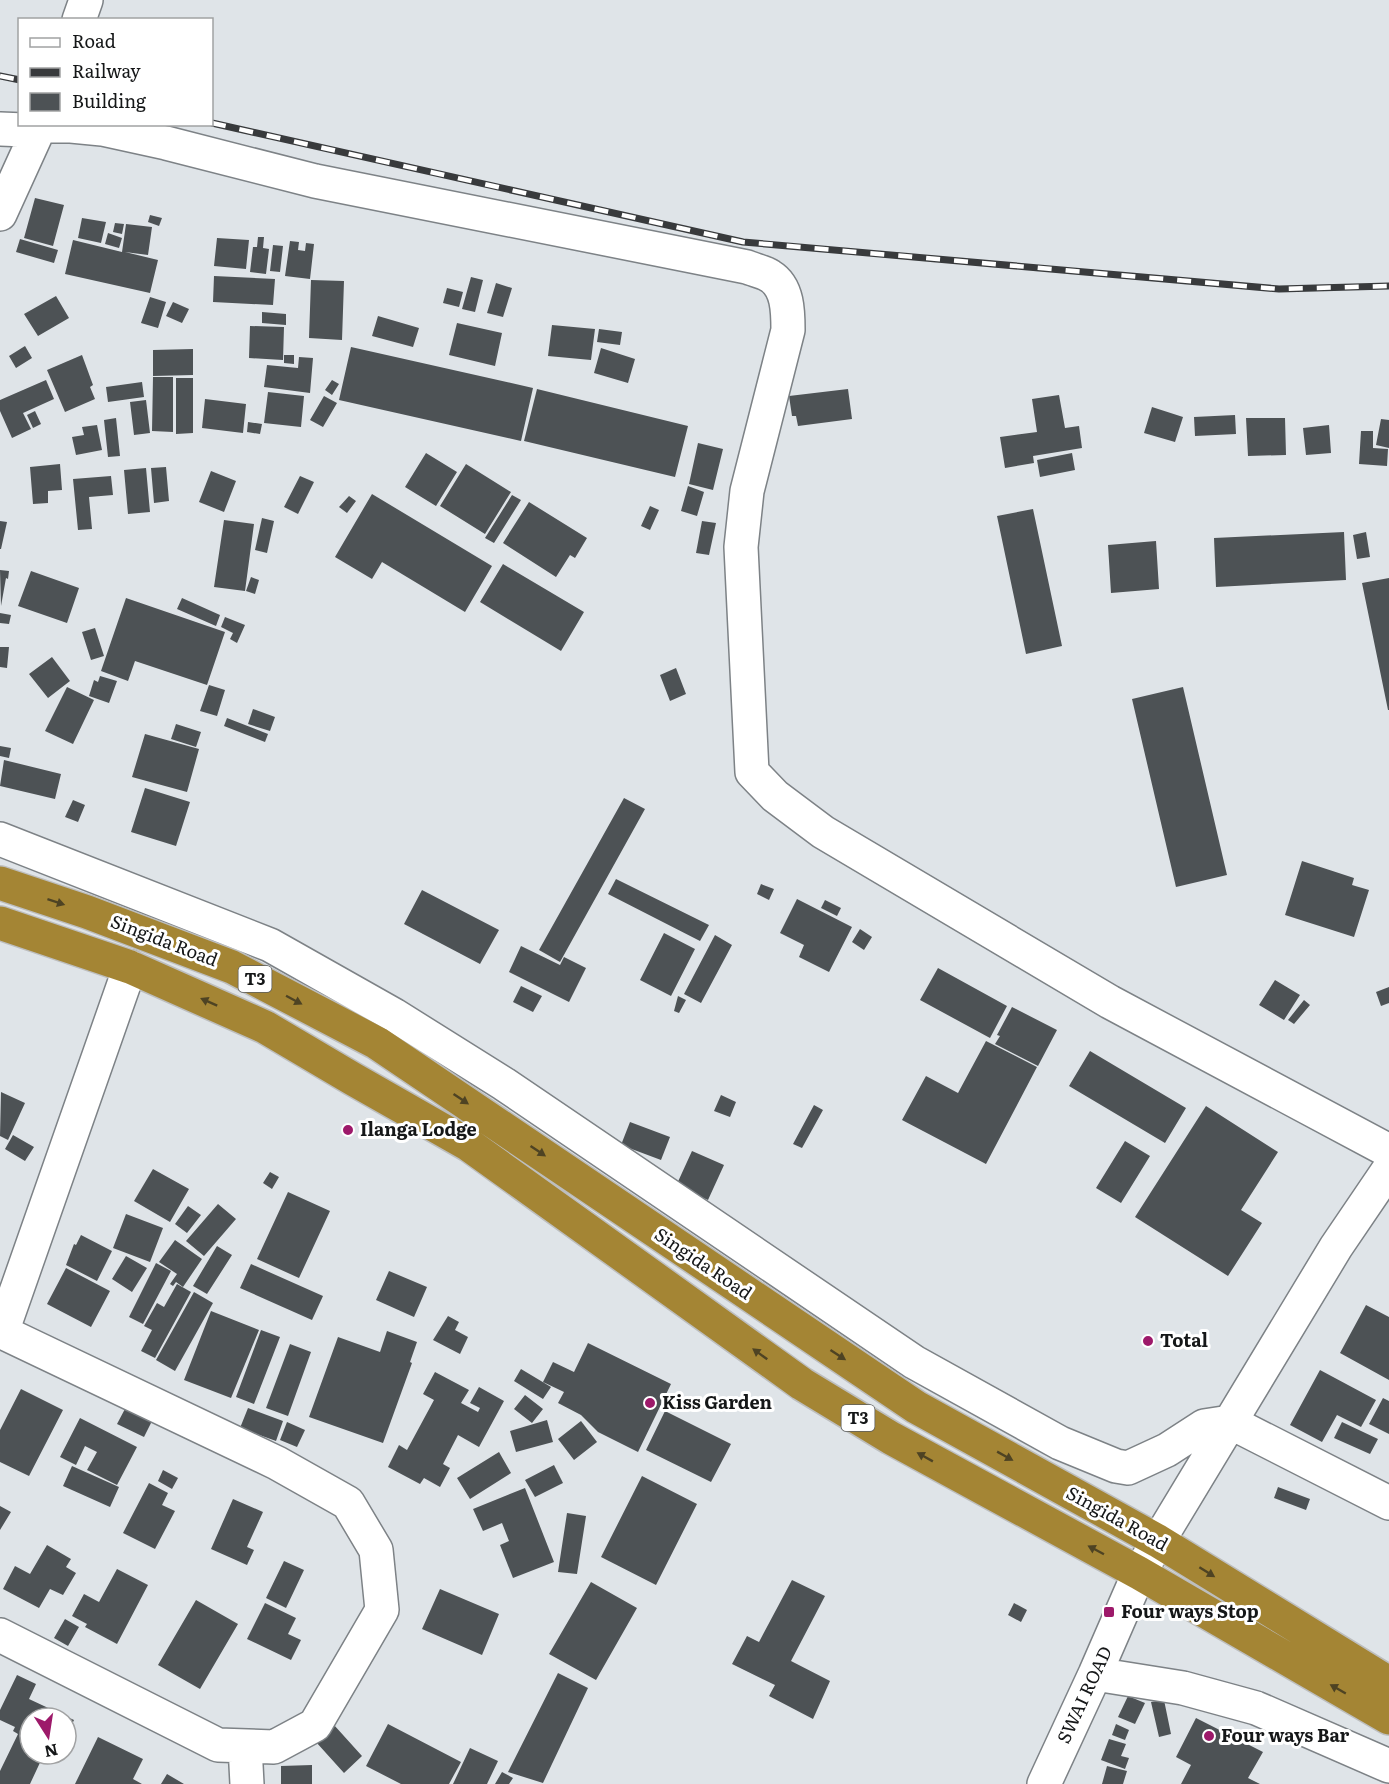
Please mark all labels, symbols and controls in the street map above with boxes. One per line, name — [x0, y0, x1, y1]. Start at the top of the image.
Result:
legend — [18, 18, 213, 126]
text: Road — [72, 27, 116, 54]
text: Railway — [72, 57, 141, 84]
text: Building — [72, 87, 147, 114]
one-way arrow — [47, 897, 65, 907]
street label: Singida Road — [107, 907, 222, 972]
road number: T3 — [238, 966, 272, 992]
one-way arrow — [285, 995, 302, 1005]
one-way arrow — [200, 997, 218, 1006]
one-way arrow — [453, 1093, 469, 1104]
place label: Ilanga Lodge — [360, 1115, 477, 1142]
marker: Ilanga Lodge — [341, 1123, 355, 1137]
one-way arrow — [529, 1145, 545, 1157]
street label: Singida Road — [650, 1220, 758, 1305]
place label: Total — [1160, 1326, 1209, 1353]
marker: Total — [1141, 1334, 1155, 1348]
one-way arrow — [752, 1348, 768, 1360]
one-way arrow — [830, 1349, 846, 1360]
place label: Kiss Garden — [662, 1388, 773, 1415]
marker: Kiss Garden — [643, 1396, 657, 1410]
road number: T3 — [842, 1405, 874, 1431]
one-way arrow — [996, 1451, 1013, 1461]
one-way arrow — [916, 1452, 933, 1462]
street label: Singida Road — [1062, 1479, 1174, 1557]
one-way arrow — [1088, 1545, 1105, 1555]
one-way arrow — [1199, 1566, 1216, 1577]
place label: Four ways Stop — [1121, 1597, 1259, 1624]
marker: Four ways Stop — [1102, 1605, 1116, 1619]
street label: SWAI ROAD — [1049, 1641, 1118, 1748]
one-way arrow — [1330, 1683, 1346, 1694]
north arrow — [18, 1706, 78, 1766]
place label: Four ways Bar — [1221, 1721, 1350, 1748]
marker: Four ways Bar — [1202, 1729, 1216, 1743]
text: N — [42, 1739, 60, 1765]

